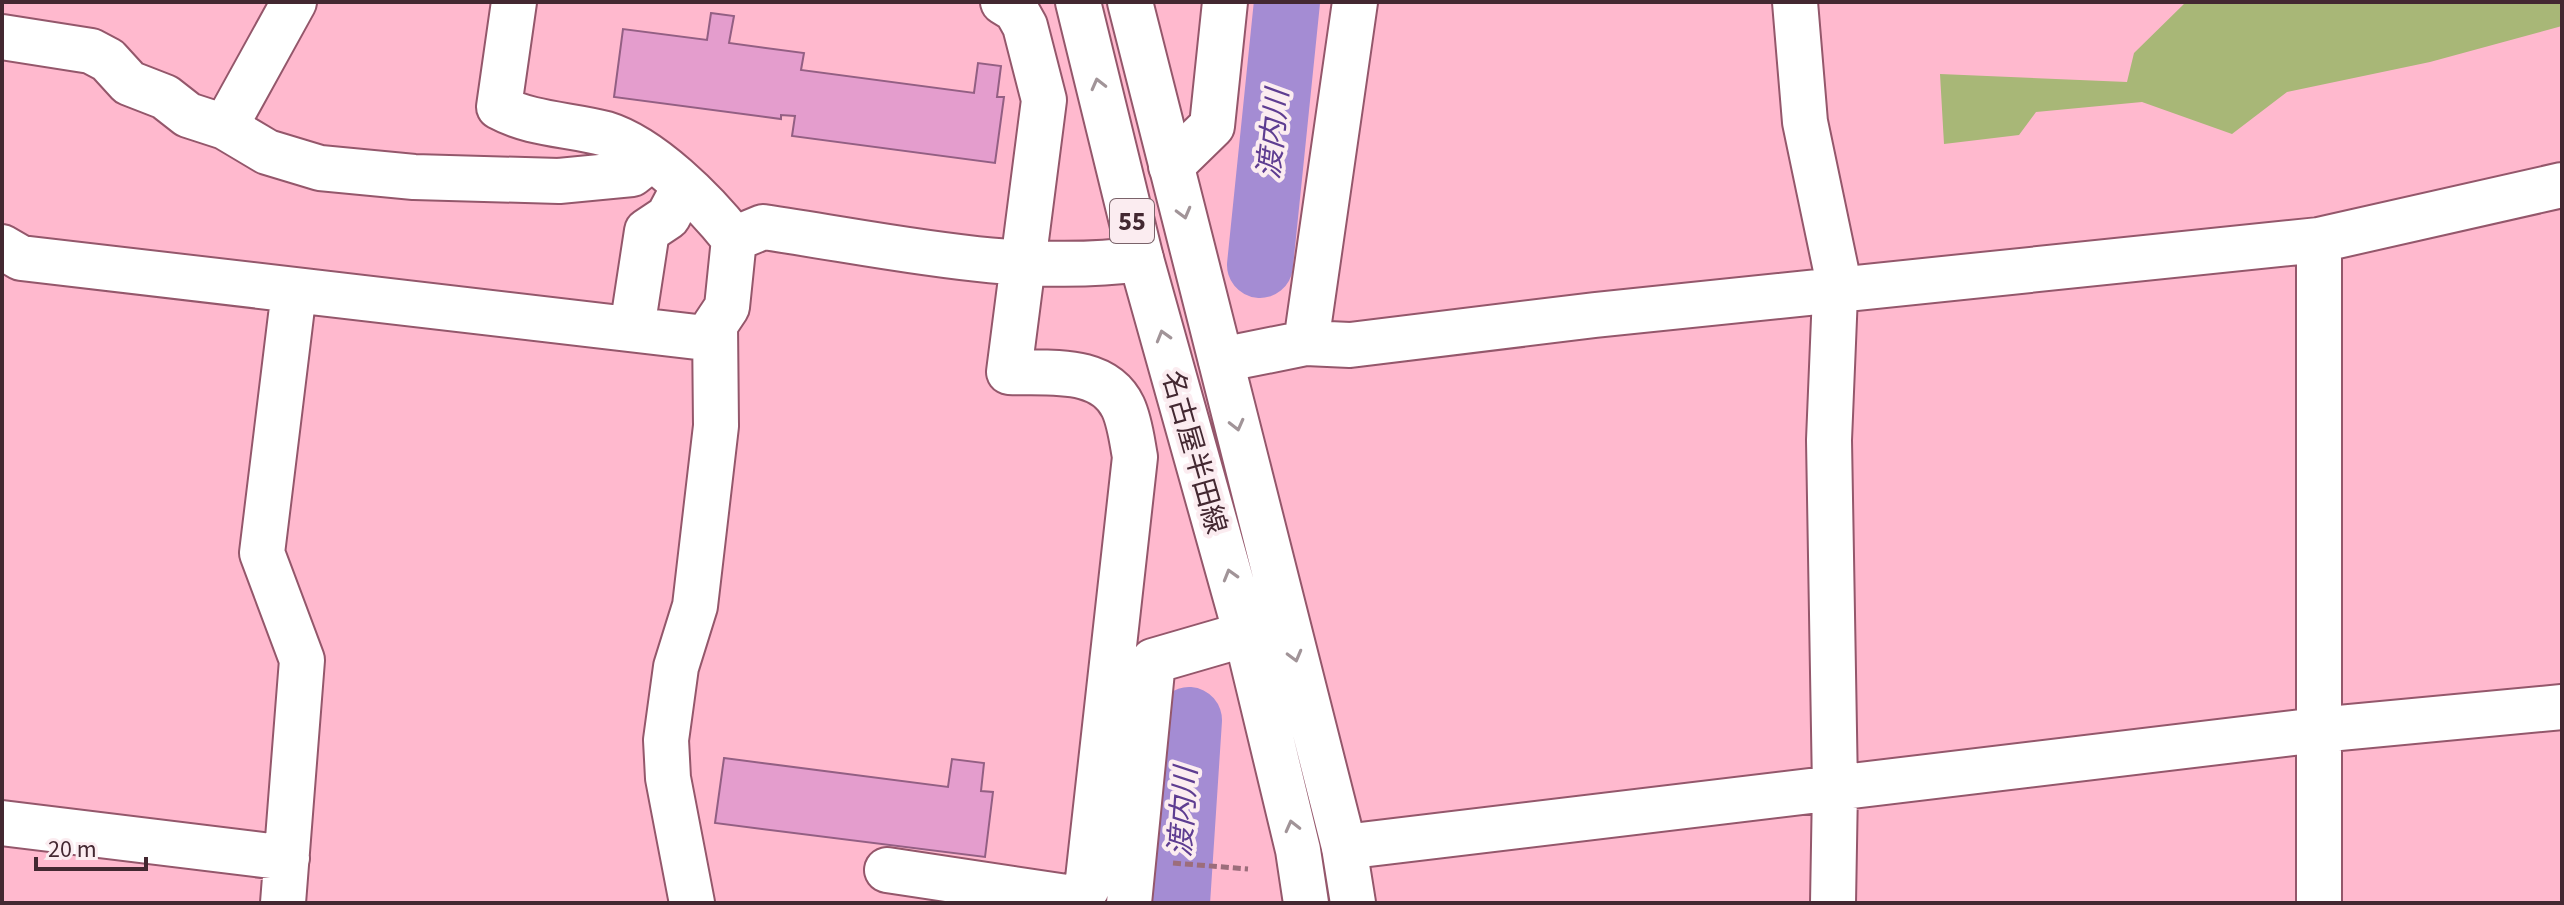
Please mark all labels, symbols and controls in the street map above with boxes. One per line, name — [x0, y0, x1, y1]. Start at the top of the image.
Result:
one-way arrow — [1091, 77, 1108, 91]
water label: 渡内川 — [1247, 84, 1300, 181]
road number: 55 — [1110, 199, 1154, 243]
one-way arrow — [1175, 206, 1192, 220]
one-way arrow — [1156, 329, 1172, 343]
street label: 名古屋半田線 — [1152, 366, 1236, 539]
one-way arrow — [1228, 418, 1245, 431]
one-way arrow — [1223, 569, 1239, 583]
one-way arrow — [1285, 648, 1302, 662]
water label: 渡内川 — [1159, 763, 1208, 858]
one-way arrow — [1285, 820, 1302, 834]
scale bar — [36, 821, 146, 871]
text: 20 m — [48, 832, 97, 867]

